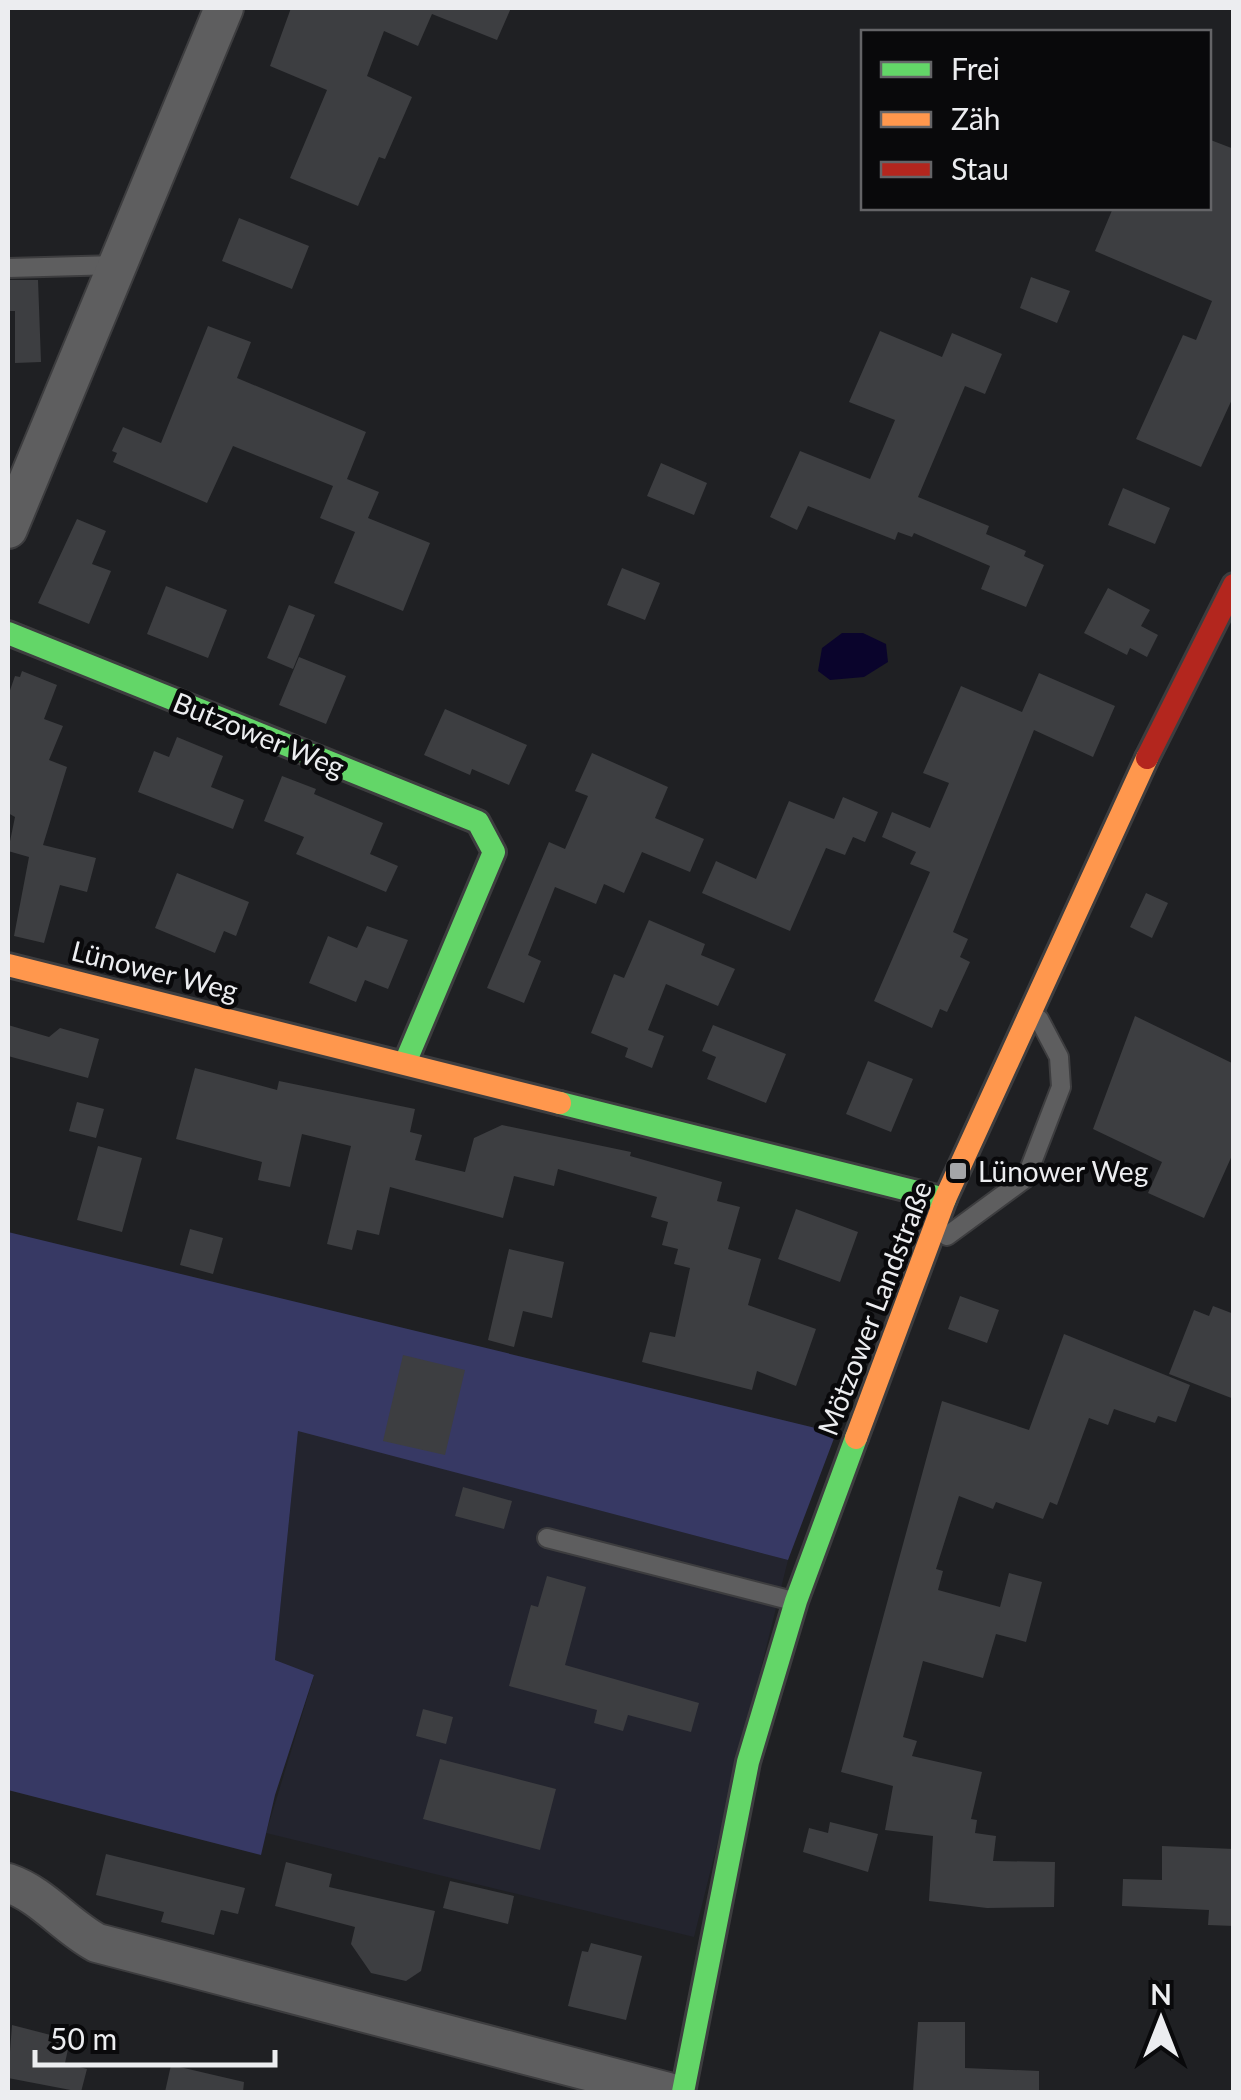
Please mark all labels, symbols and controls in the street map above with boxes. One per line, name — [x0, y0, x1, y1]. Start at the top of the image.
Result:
legend — [861, 30, 1211, 210]
text: Frei — [951, 50, 1000, 86]
text: Zäh — [951, 100, 1001, 136]
text: Stau — [951, 150, 1009, 186]
street label: Butzower Weg — [169, 684, 349, 784]
street label: Lünower Weg — [68, 933, 242, 1007]
place label: Lünower Weg — [978, 1154, 1148, 1188]
marker: Lünower Weg — [947, 1160, 969, 1182]
street label: Mötzower Landstraße — [810, 1176, 938, 1440]
north arrow — [1111, 1970, 1211, 2070]
text: N — [1150, 1977, 1172, 2011]
scale bar — [35, 2005, 275, 2067]
text: 50 m — [50, 2020, 117, 2056]

